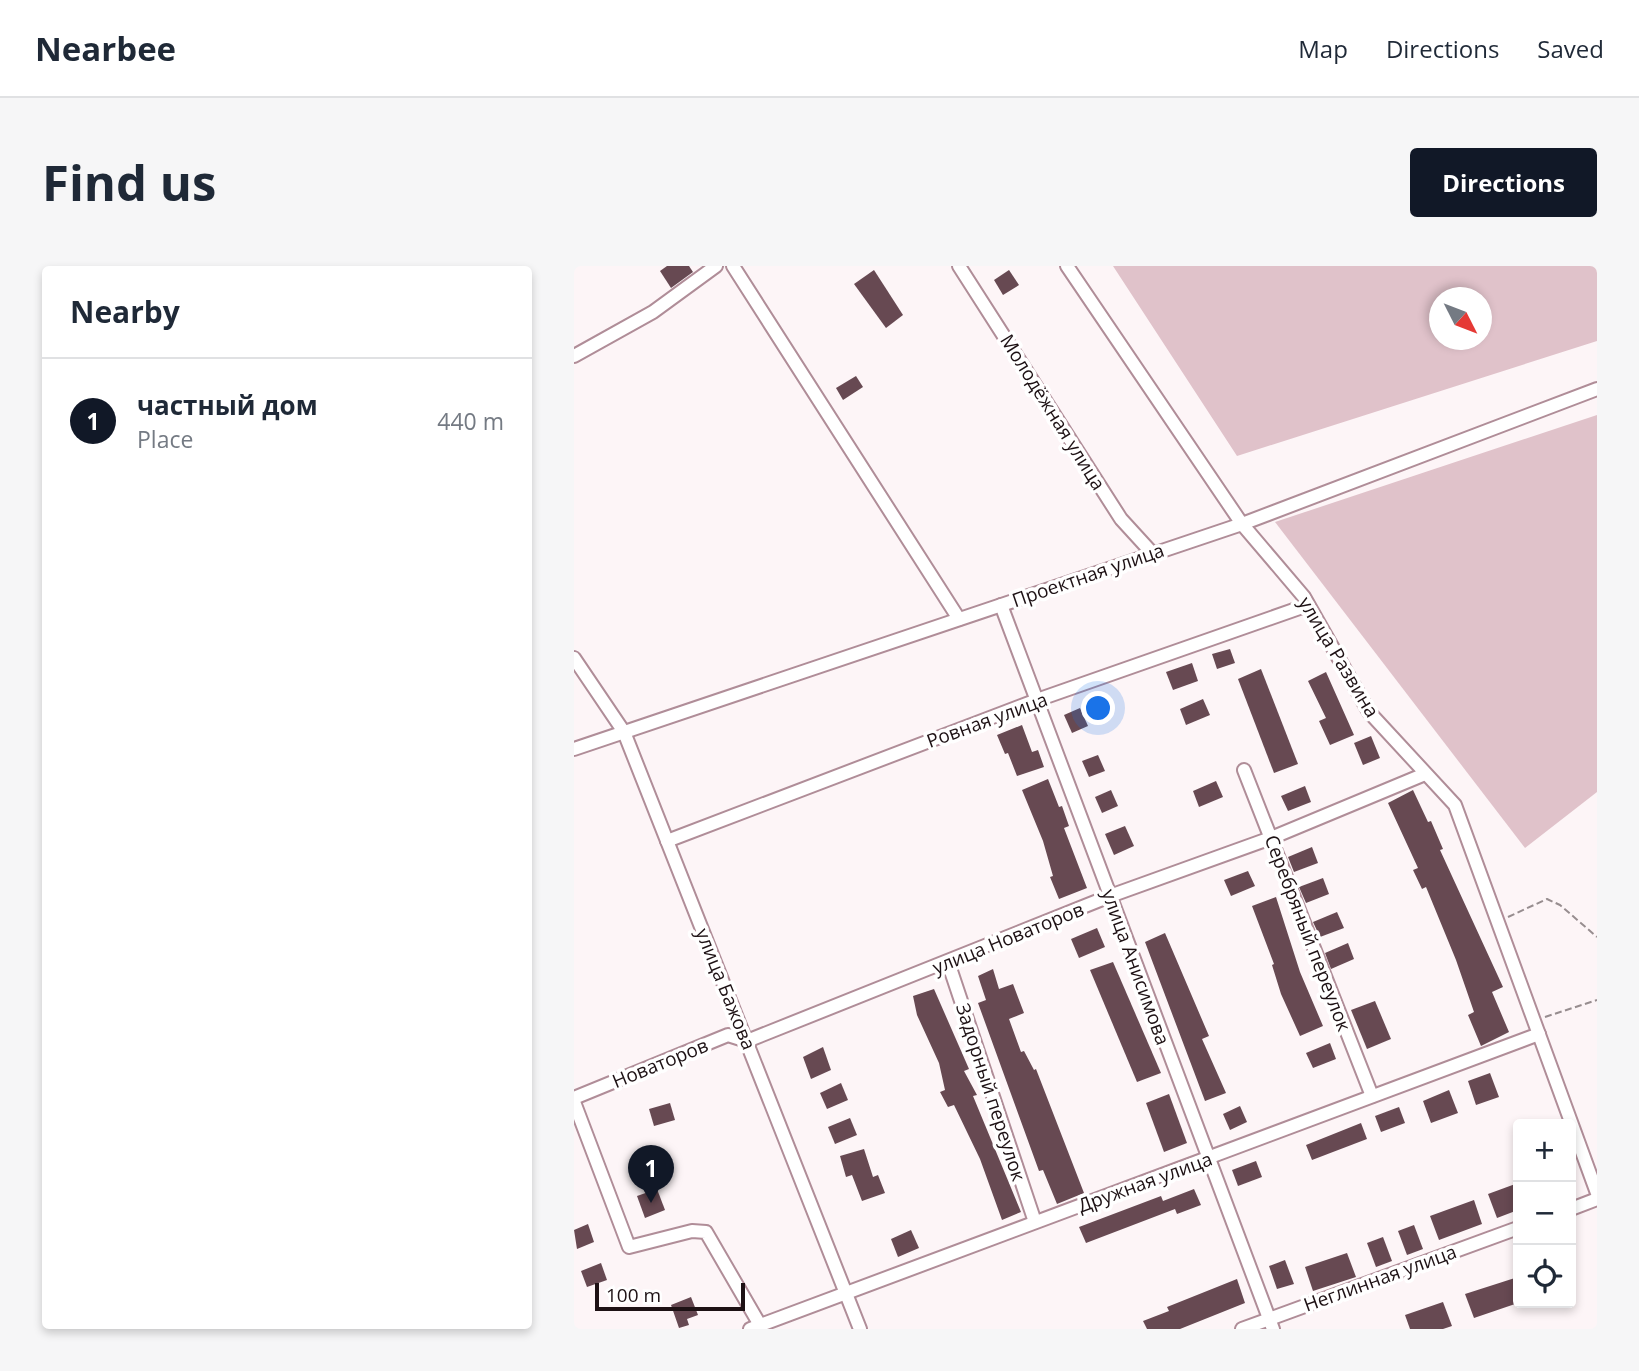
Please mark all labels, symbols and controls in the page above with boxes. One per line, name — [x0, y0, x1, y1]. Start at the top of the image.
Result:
text: Nearbee — [35, 26, 176, 71]
text: Map — [1298, 32, 1348, 65]
text: Directions — [1386, 32, 1499, 65]
text: Saved — [1537, 32, 1604, 65]
button: Directions — [1410, 148, 1597, 217]
text: Find us — [42, 149, 216, 215]
north arrow — [1429, 287, 1492, 350]
text: Nearby — [70, 291, 180, 332]
street label: Молодёжная улица — [994, 329, 1112, 495]
text: частный дом — [137, 387, 318, 423]
text: 1 — [86, 405, 100, 437]
text: 440 m — [437, 405, 504, 437]
text: Place — [137, 423, 193, 455]
street label: Проектная улица — [1008, 537, 1168, 613]
street label: улица Развина — [1293, 592, 1385, 722]
street label: Ровная улица — [923, 686, 1051, 754]
your location — [1081, 691, 1115, 725]
street label: Серебряный переулок — [1259, 831, 1358, 1035]
street label: улица Анисимова — [1096, 885, 1176, 1049]
street label: улица Новаторов — [928, 896, 1088, 980]
street label: улица Бажова — [690, 924, 762, 1054]
street label: Задорный переулок — [950, 1000, 1032, 1184]
street label: Новаторов — [608, 1032, 712, 1094]
map controls — [1513, 1119, 1576, 1308]
button: + — [1513, 1119, 1576, 1182]
pin: 1 — [628, 1145, 674, 1203]
street label: Дружная улица — [1074, 1146, 1216, 1218]
button: − — [1513, 1182, 1576, 1245]
street label: Неглинная улица — [1300, 1238, 1460, 1318]
button: locate — [1513, 1245, 1576, 1308]
scale bar — [595, 1280, 746, 1312]
text: 100 m — [606, 1282, 661, 1308]

